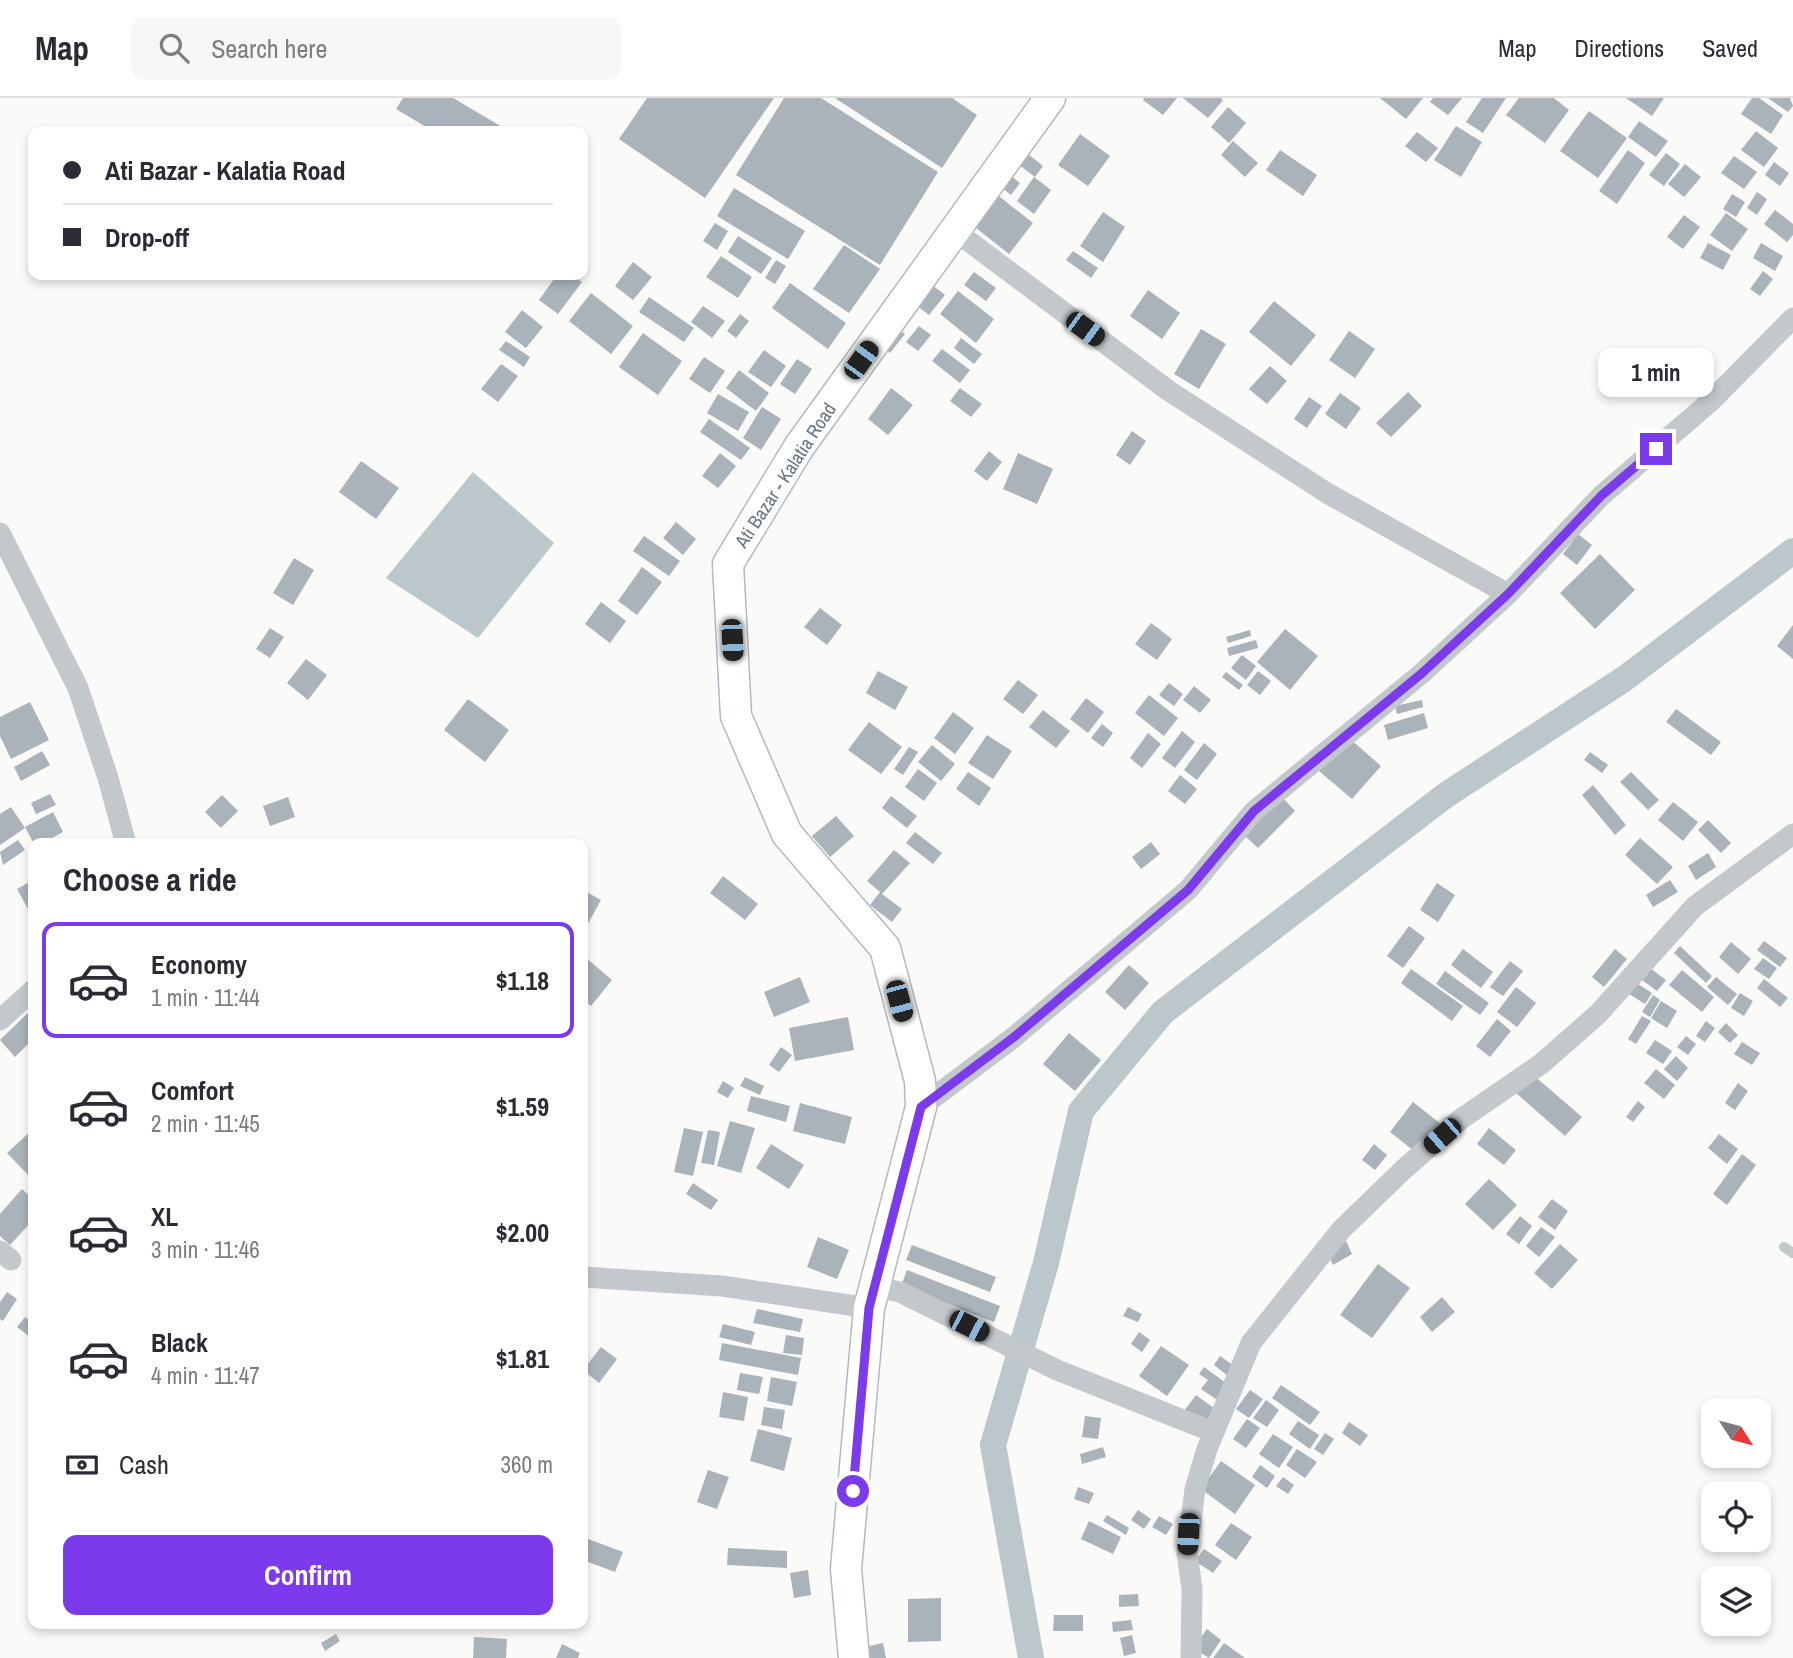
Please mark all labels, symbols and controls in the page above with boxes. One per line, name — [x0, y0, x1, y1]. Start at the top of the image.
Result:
search box — [131, 17, 621, 80]
text: Map — [35, 26, 89, 70]
icon: search — [155, 29, 193, 67]
text: Search here — [211, 31, 327, 66]
text: Map — [1498, 32, 1536, 64]
text: Directions — [1574, 32, 1664, 64]
text: Saved — [1702, 32, 1758, 64]
text: Ati Bazar - Kalatia Road — [105, 153, 346, 188]
text: Drop-off — [105, 220, 189, 255]
car — [1062, 308, 1109, 350]
car — [841, 337, 882, 383]
callout: 1 min — [1598, 348, 1714, 396]
text: 1 min — [1631, 357, 1681, 388]
street label: Ati Bazar - Kalatia Road — [728, 397, 842, 553]
route end — [1640, 433, 1672, 465]
car — [721, 618, 744, 662]
text: Choose a ride — [63, 858, 237, 901]
text: Economy — [151, 947, 247, 982]
icon: car — [67, 949, 130, 1012]
text: $1.18 — [496, 963, 549, 998]
car — [884, 978, 915, 1024]
text: 1 min · 11:44 — [151, 982, 260, 1013]
text: Comfort — [151, 1073, 234, 1108]
icon: car — [67, 1075, 130, 1138]
text: $1.59 — [496, 1089, 549, 1124]
text: 2 min · 11:45 — [151, 1108, 260, 1139]
car — [1420, 1114, 1465, 1158]
text: XL — [151, 1199, 178, 1234]
icon: car — [67, 1201, 130, 1264]
text: $2.00 — [496, 1215, 549, 1250]
text: 3 min · 11:46 — [151, 1234, 260, 1265]
car — [946, 1307, 993, 1345]
text: Black — [151, 1325, 208, 1360]
icon: car — [67, 1327, 130, 1390]
text: $1.81 — [496, 1341, 549, 1376]
text: 4 min · 11:47 — [151, 1360, 260, 1391]
north arrow — [1701, 1398, 1771, 1468]
map controls — [1701, 1398, 1771, 1636]
icon: cash — [63, 1446, 101, 1484]
text: Cash — [119, 1447, 169, 1482]
text: 360 m — [501, 1449, 553, 1480]
route start — [837, 1475, 869, 1507]
button: locate — [1701, 1482, 1771, 1552]
car — [1177, 1512, 1200, 1556]
button: Confirm — [63, 1535, 553, 1615]
button: layers — [1701, 1566, 1771, 1636]

